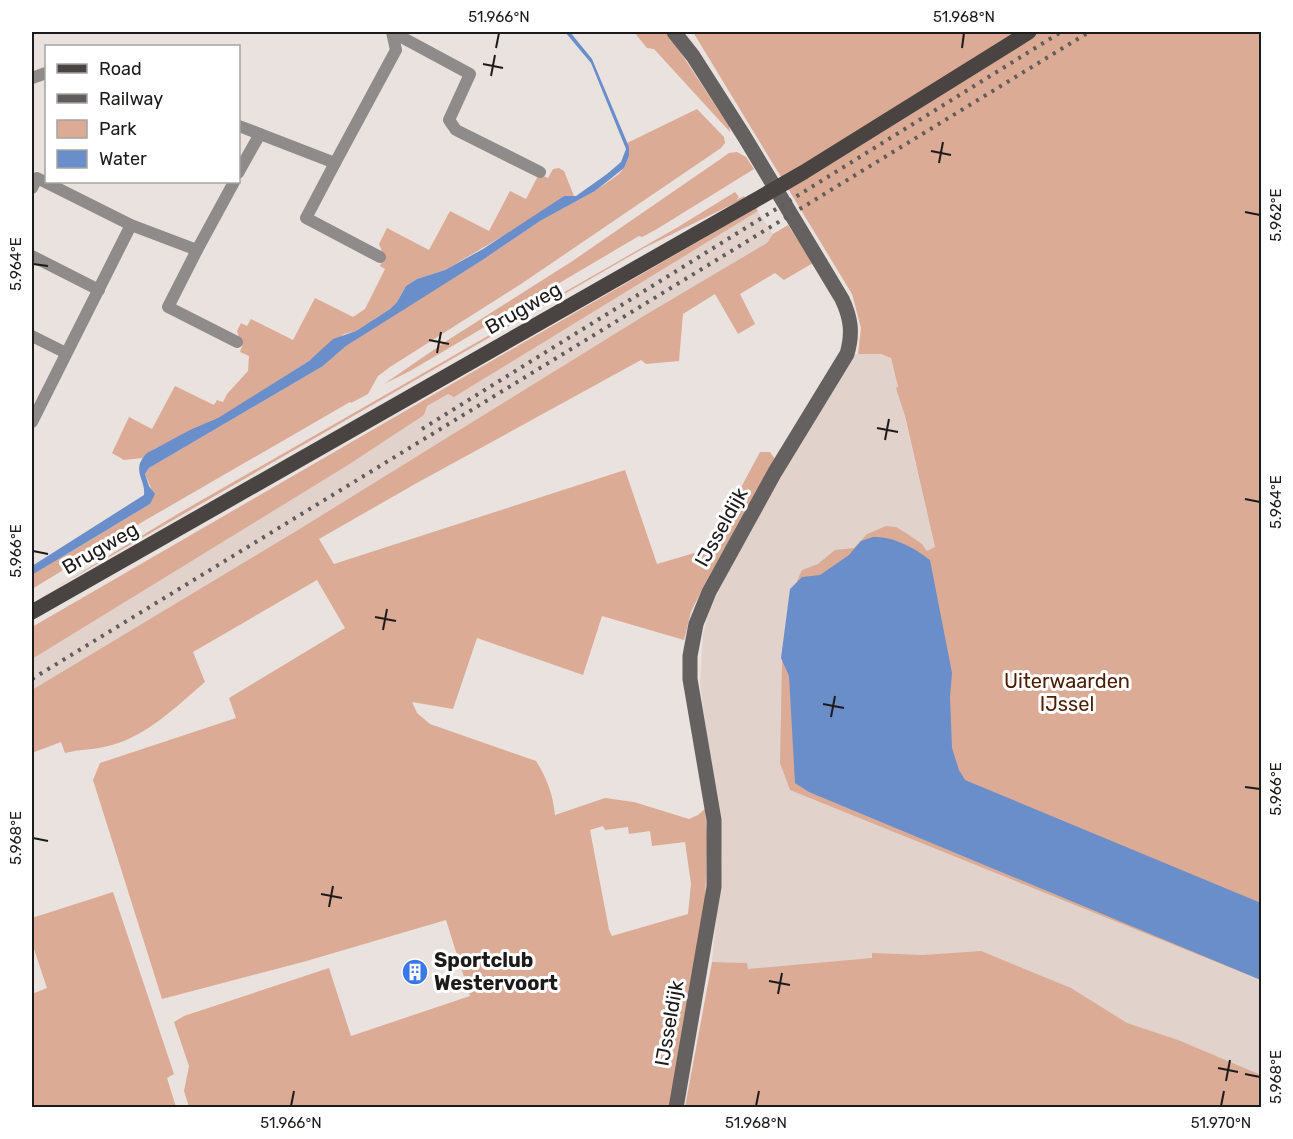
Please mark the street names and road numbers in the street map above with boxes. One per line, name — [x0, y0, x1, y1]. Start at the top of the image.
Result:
street label: Brugweg — [481, 277, 565, 339]
street label: IJsseldijk — [689, 483, 753, 571]
street label: Brugweg — [58, 517, 142, 579]
street label: IJsseldijk — [650, 978, 688, 1068]

